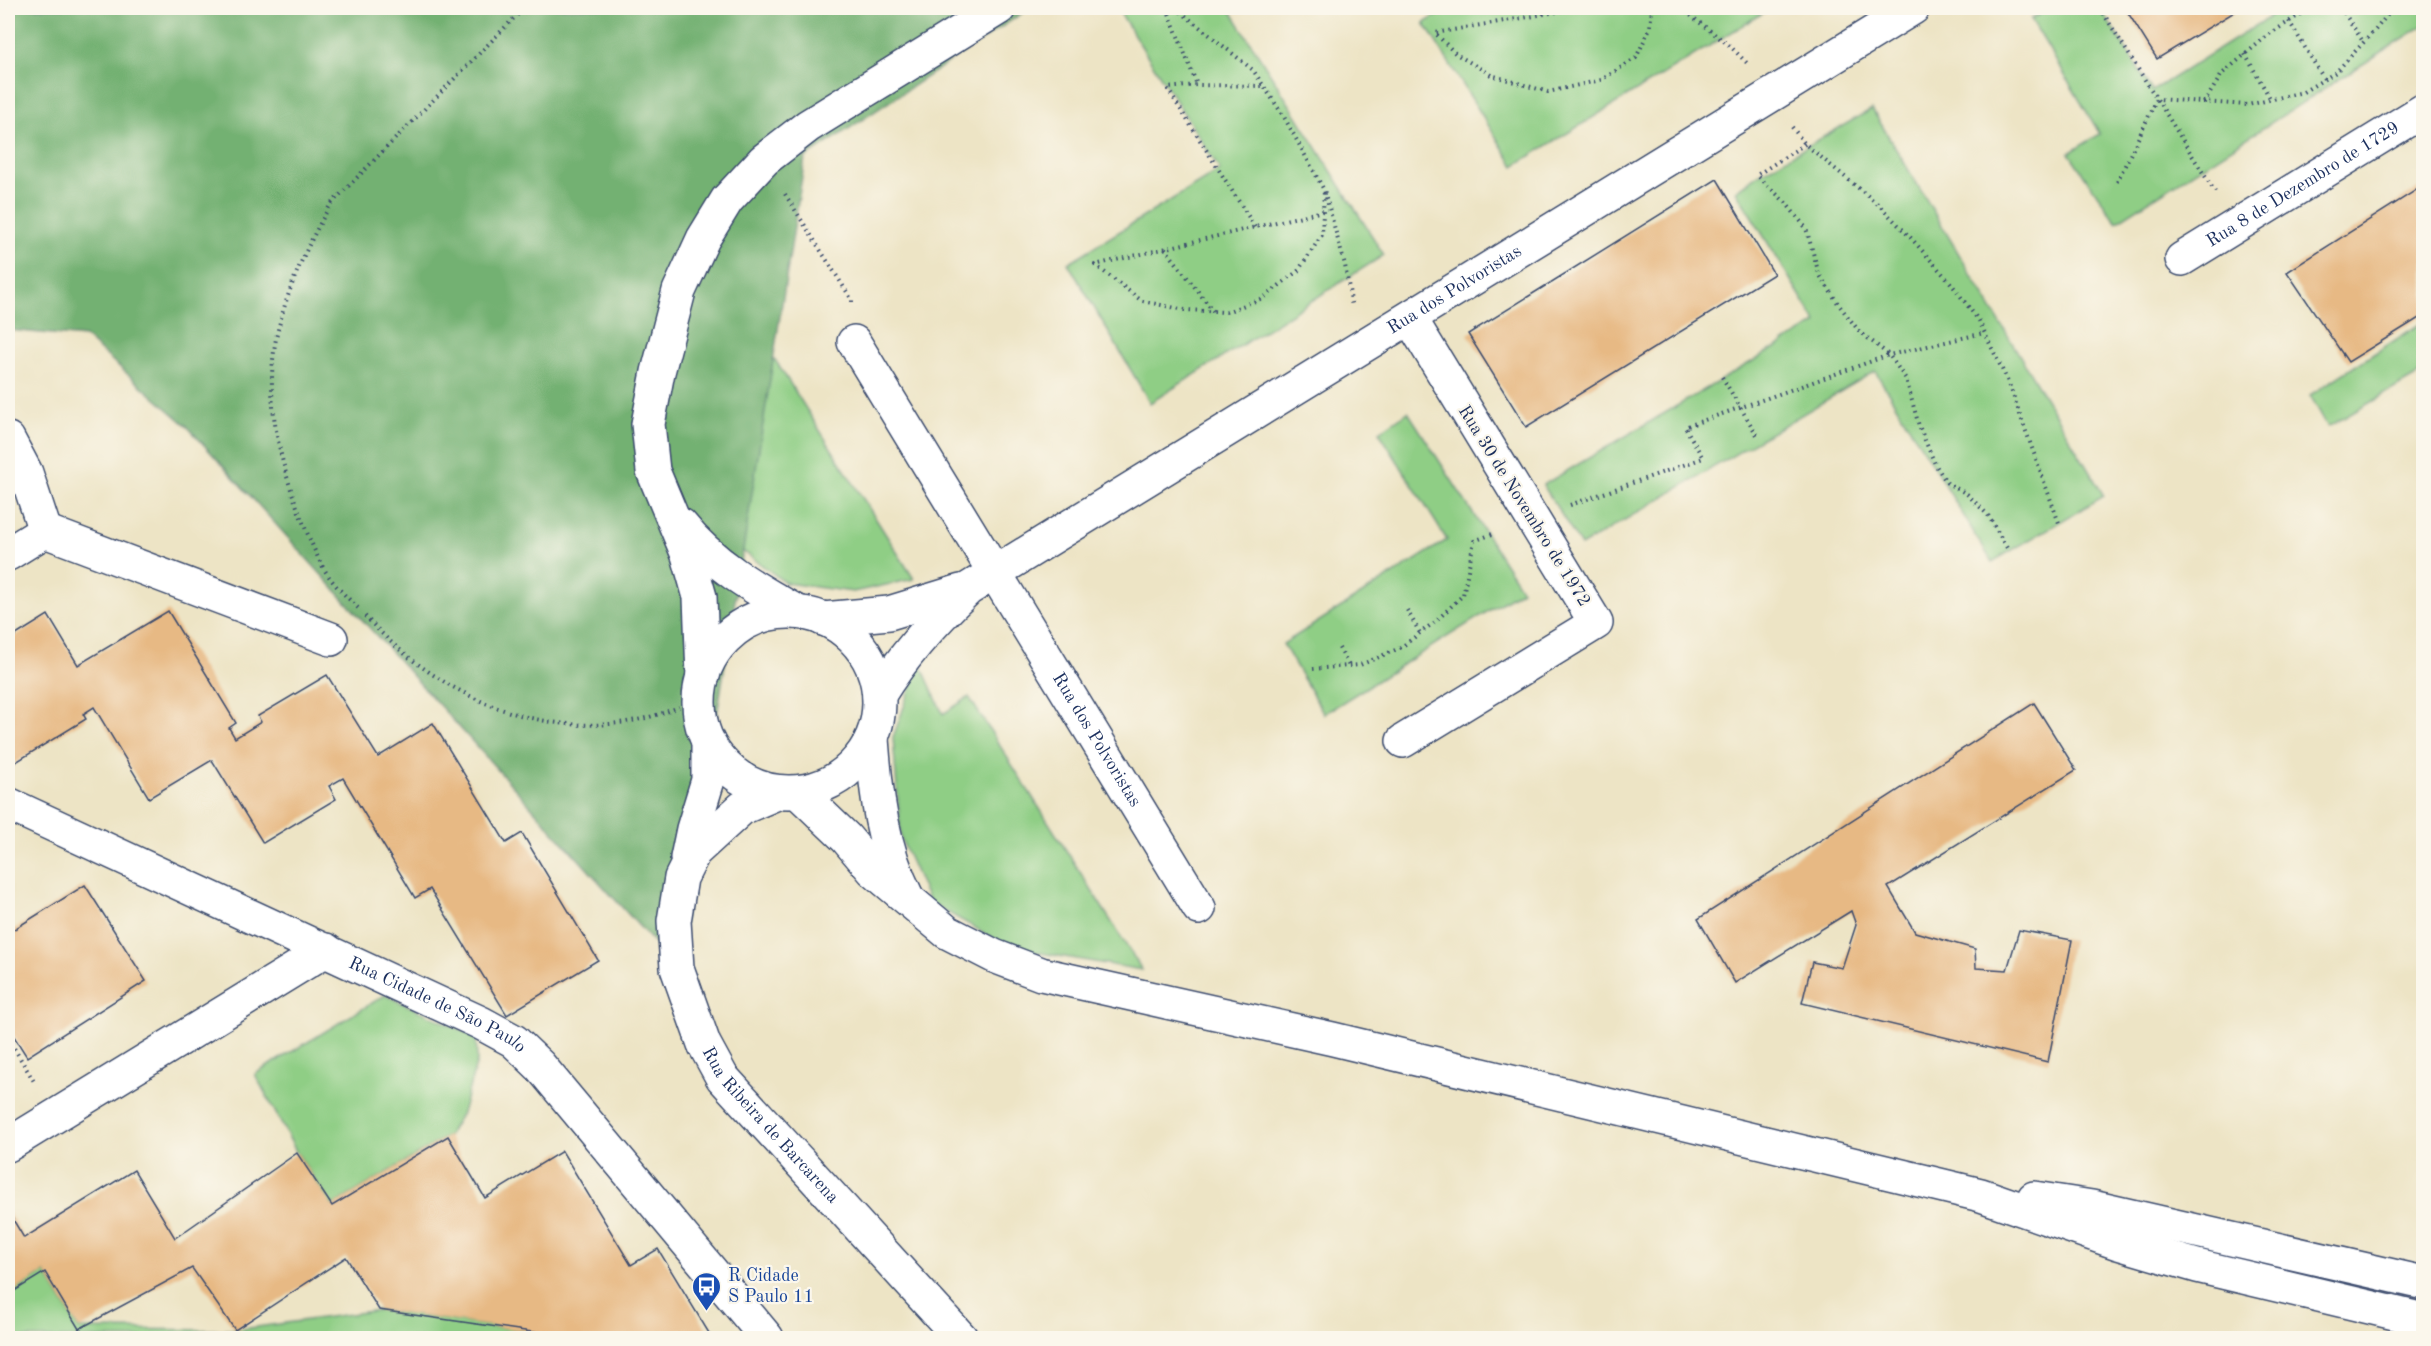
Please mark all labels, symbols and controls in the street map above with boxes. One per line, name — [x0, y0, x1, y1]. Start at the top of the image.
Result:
street label: Rua 8 de Dezembro de 1729 — [2203, 119, 2402, 251]
street label: Rua dos Polvoristas — [1384, 242, 1525, 338]
street label: Rua 30 de Novembro de 1972 — [1455, 402, 1593, 610]
street label: Rua dos Polvoristas — [1049, 670, 1144, 810]
street label: Rua Cidade de São Paulo — [346, 954, 529, 1056]
street label: Rua Ribeira de Barcarena — [698, 1044, 842, 1207]
place label: R Cidade S Paulo 11 — [728, 1267, 814, 1306]
bus stop icon: R Cidade S Paulo 11 — [691, 1270, 723, 1312]

